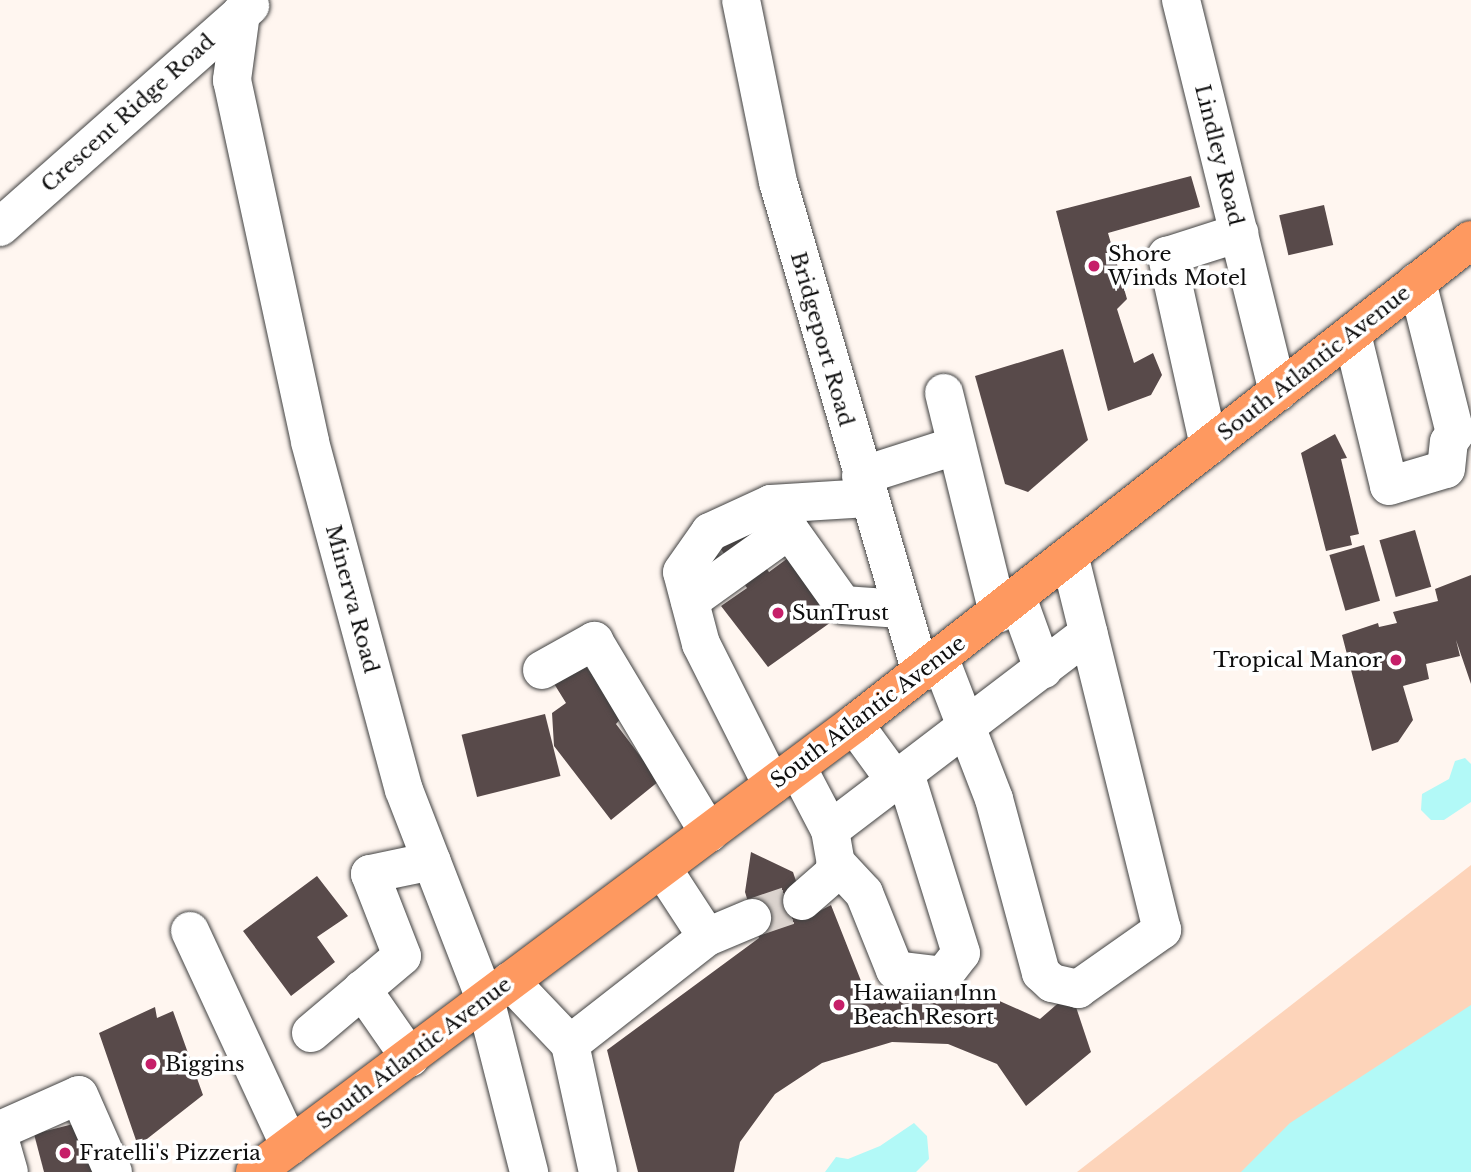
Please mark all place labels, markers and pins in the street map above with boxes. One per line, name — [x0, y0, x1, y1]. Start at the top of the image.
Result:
place label: Shore Winds Motel — [1108, 241, 1247, 291]
marker: Shore Winds Motel — [1086, 258, 1102, 274]
place label: SunTrust — [792, 600, 889, 626]
marker: SunTrust — [770, 605, 786, 621]
place label: Tropical Manor — [1213, 647, 1382, 673]
marker: Tropical Manor — [1388, 652, 1404, 668]
place label: Hawaiian Inn Beach Resort — [853, 980, 997, 1030]
marker: Hawaiian Inn Beach Resort — [831, 997, 847, 1013]
place label: Biggins — [165, 1051, 245, 1077]
marker: Biggins — [143, 1056, 159, 1072]
place label: Fratelli's Pizzeria — [79, 1140, 261, 1166]
marker: Fratelli's Pizzeria — [57, 1145, 73, 1161]

